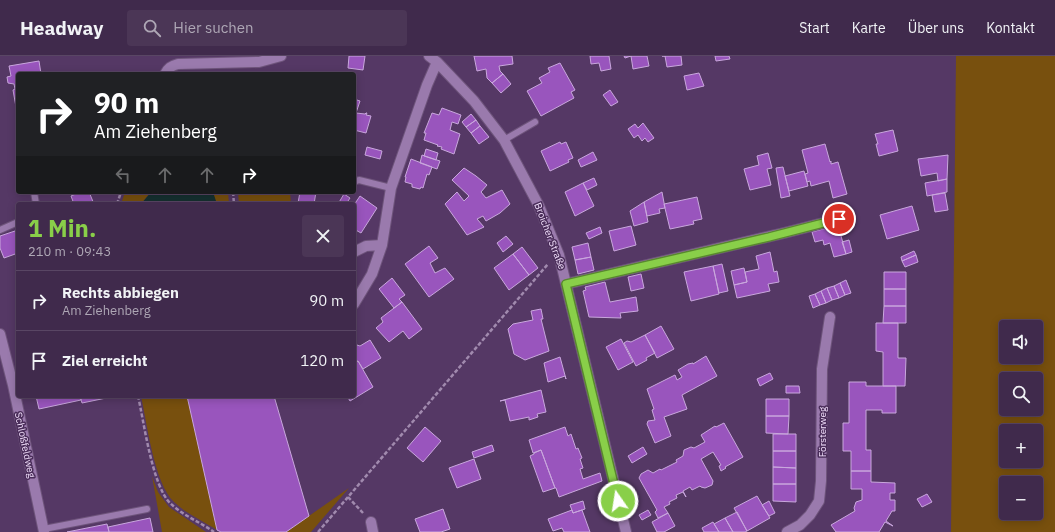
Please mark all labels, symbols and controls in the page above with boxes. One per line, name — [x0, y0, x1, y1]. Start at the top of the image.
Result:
search box — [127, 10, 407, 46]
text: Headway — [20, 16, 103, 40]
icon: search — [141, 17, 163, 39]
text: Hier suchen — [173, 18, 254, 37]
text: Start — [799, 19, 830, 37]
text: Karte — [852, 19, 886, 37]
text: Über uns — [908, 19, 964, 37]
text: Kontakt — [986, 19, 1035, 37]
text: 90 m — [94, 84, 159, 121]
icon: right — [28, 88, 80, 140]
text: Am Ziehenberg — [94, 120, 217, 143]
icon: left — [112, 164, 134, 186]
icon: ahead — [154, 164, 176, 186]
icon: ahead — [196, 164, 218, 186]
icon: right — [238, 164, 260, 186]
street label: Broicher Straße — [531, 201, 569, 272]
pin — [822, 202, 856, 236]
icon: arrive — [828, 208, 850, 230]
text: 1 Min. — [28, 212, 96, 244]
button: close — [302, 215, 344, 257]
text: 210 m · 09:43 — [28, 243, 111, 260]
text: Rechts abbiegen — [62, 283, 179, 302]
icon: right — [28, 290, 50, 312]
text: 90 m — [309, 291, 344, 310]
text: Am Ziehenberg — [62, 302, 151, 319]
map controls — [999, 320, 1043, 520]
button: sound — [999, 320, 1043, 364]
icon: arrive — [28, 350, 50, 372]
text: Ziel erreicht — [62, 351, 148, 370]
text: 120 m — [300, 351, 344, 370]
button: search — [999, 372, 1043, 416]
street label: Försterweg — [816, 406, 829, 457]
street label: Schloßfeldweg — [12, 411, 38, 480]
button: + — [999, 424, 1043, 468]
button: − — [999, 476, 1043, 520]
position arrow — [597, 480, 639, 522]

